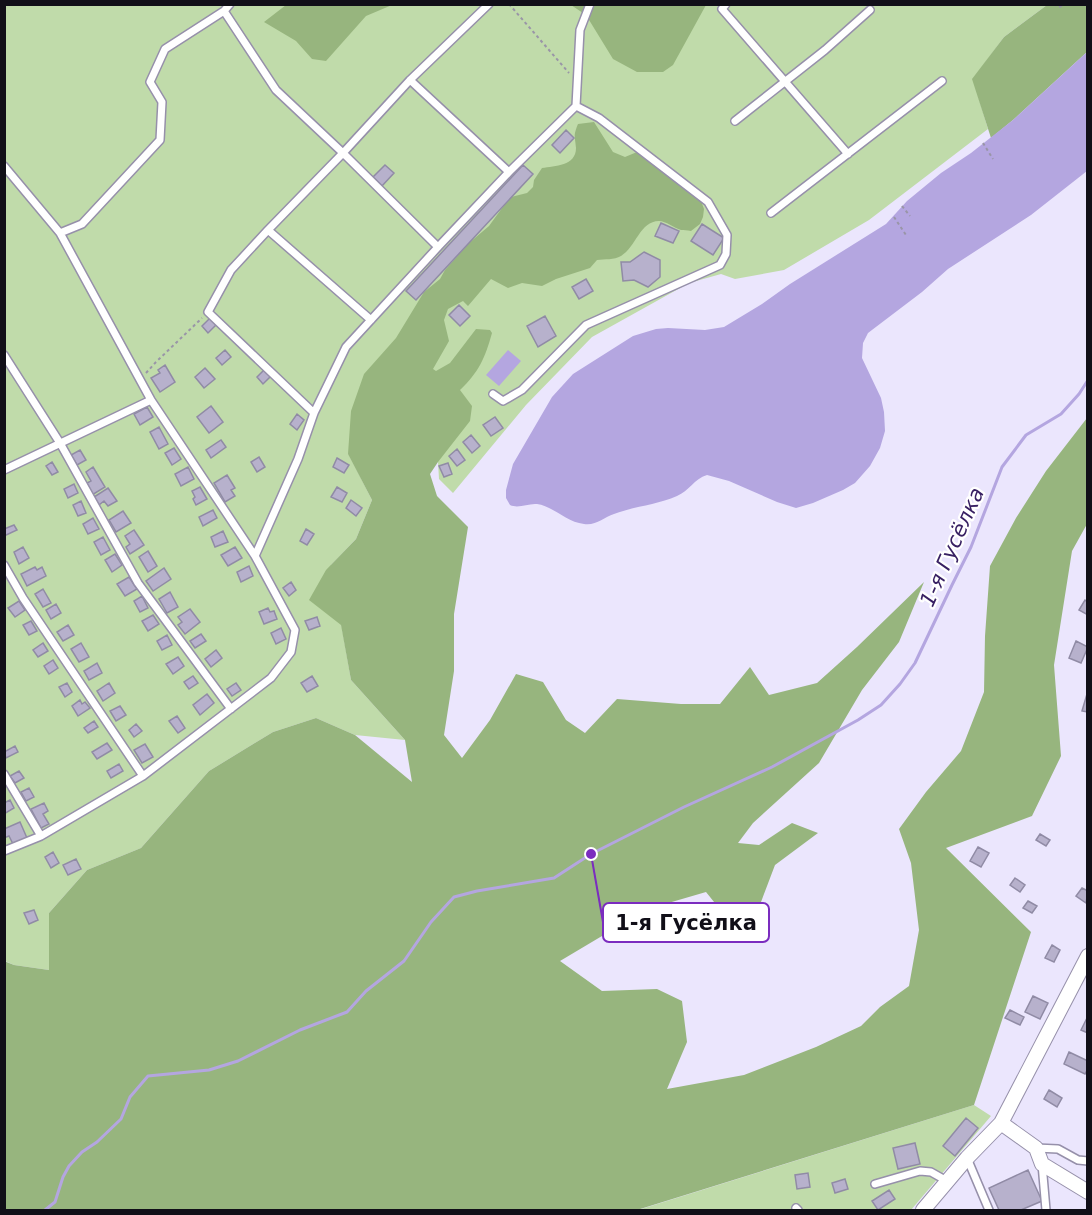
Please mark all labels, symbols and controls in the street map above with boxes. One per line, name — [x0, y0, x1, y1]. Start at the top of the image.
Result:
water label: 1-я Гусёлка — [915, 484, 989, 610]
callout: 1-я Гусёлка — [603, 903, 769, 942]
text: 1-я Гусёлка — [615, 911, 757, 935]

